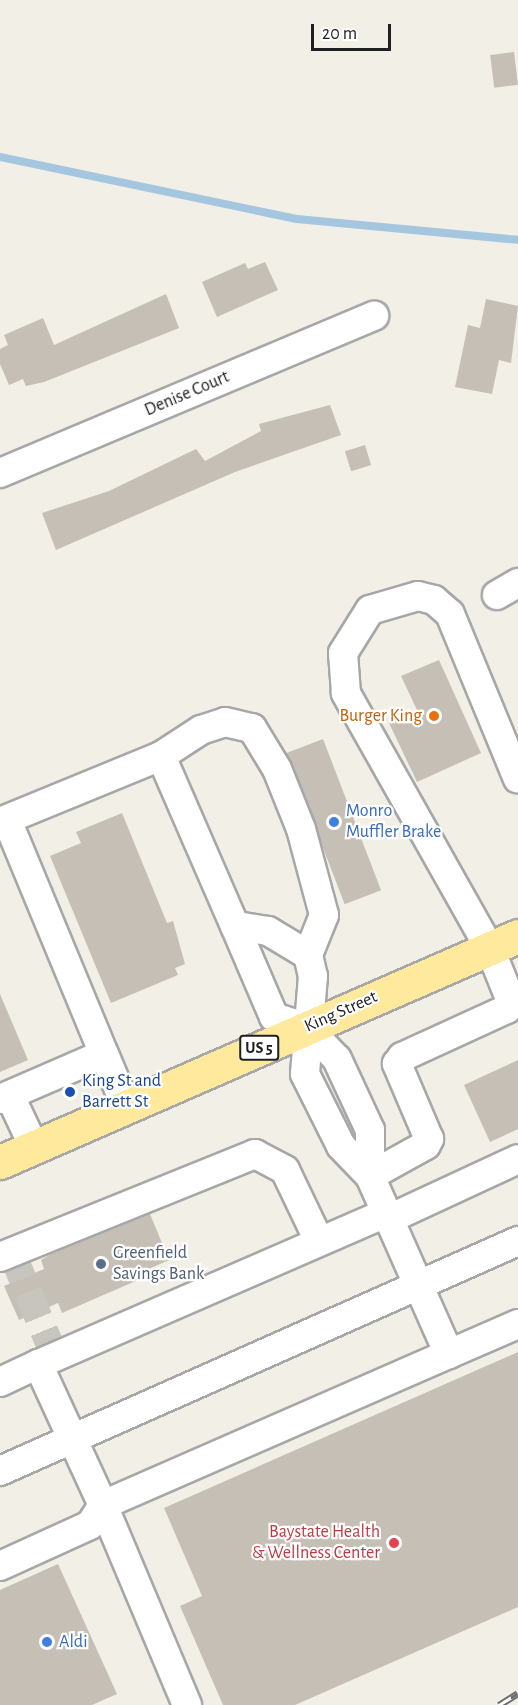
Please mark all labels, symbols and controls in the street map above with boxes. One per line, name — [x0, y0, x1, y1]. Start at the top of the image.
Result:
scale bar — [314, 12, 394, 50]
text: 20 m — [322, 25, 357, 43]
street label: Denise Court — [141, 366, 233, 422]
place label: Burger King — [339, 705, 422, 727]
marker: Burger King — [427, 709, 441, 723]
place label: Monro Muffler Brake — [346, 801, 441, 844]
marker: Monro Muffler Brake — [327, 815, 341, 829]
street label: King Street — [301, 986, 381, 1038]
road number: US 5 — [238, 1035, 280, 1061]
place label: King St and Barrett St — [82, 1071, 161, 1114]
marker: King St and Barrett St — [63, 1085, 77, 1099]
place label: Greenfield Savings Bank — [113, 1243, 204, 1286]
marker: Greenfield Savings Bank — [94, 1257, 108, 1271]
place label: Baystate Health & Wellness Center — [252, 1522, 380, 1564]
marker: Baystate Health & Wellness Center — [385, 1534, 403, 1552]
place label: Aldi — [59, 1631, 88, 1653]
marker: Aldi — [40, 1635, 54, 1649]

